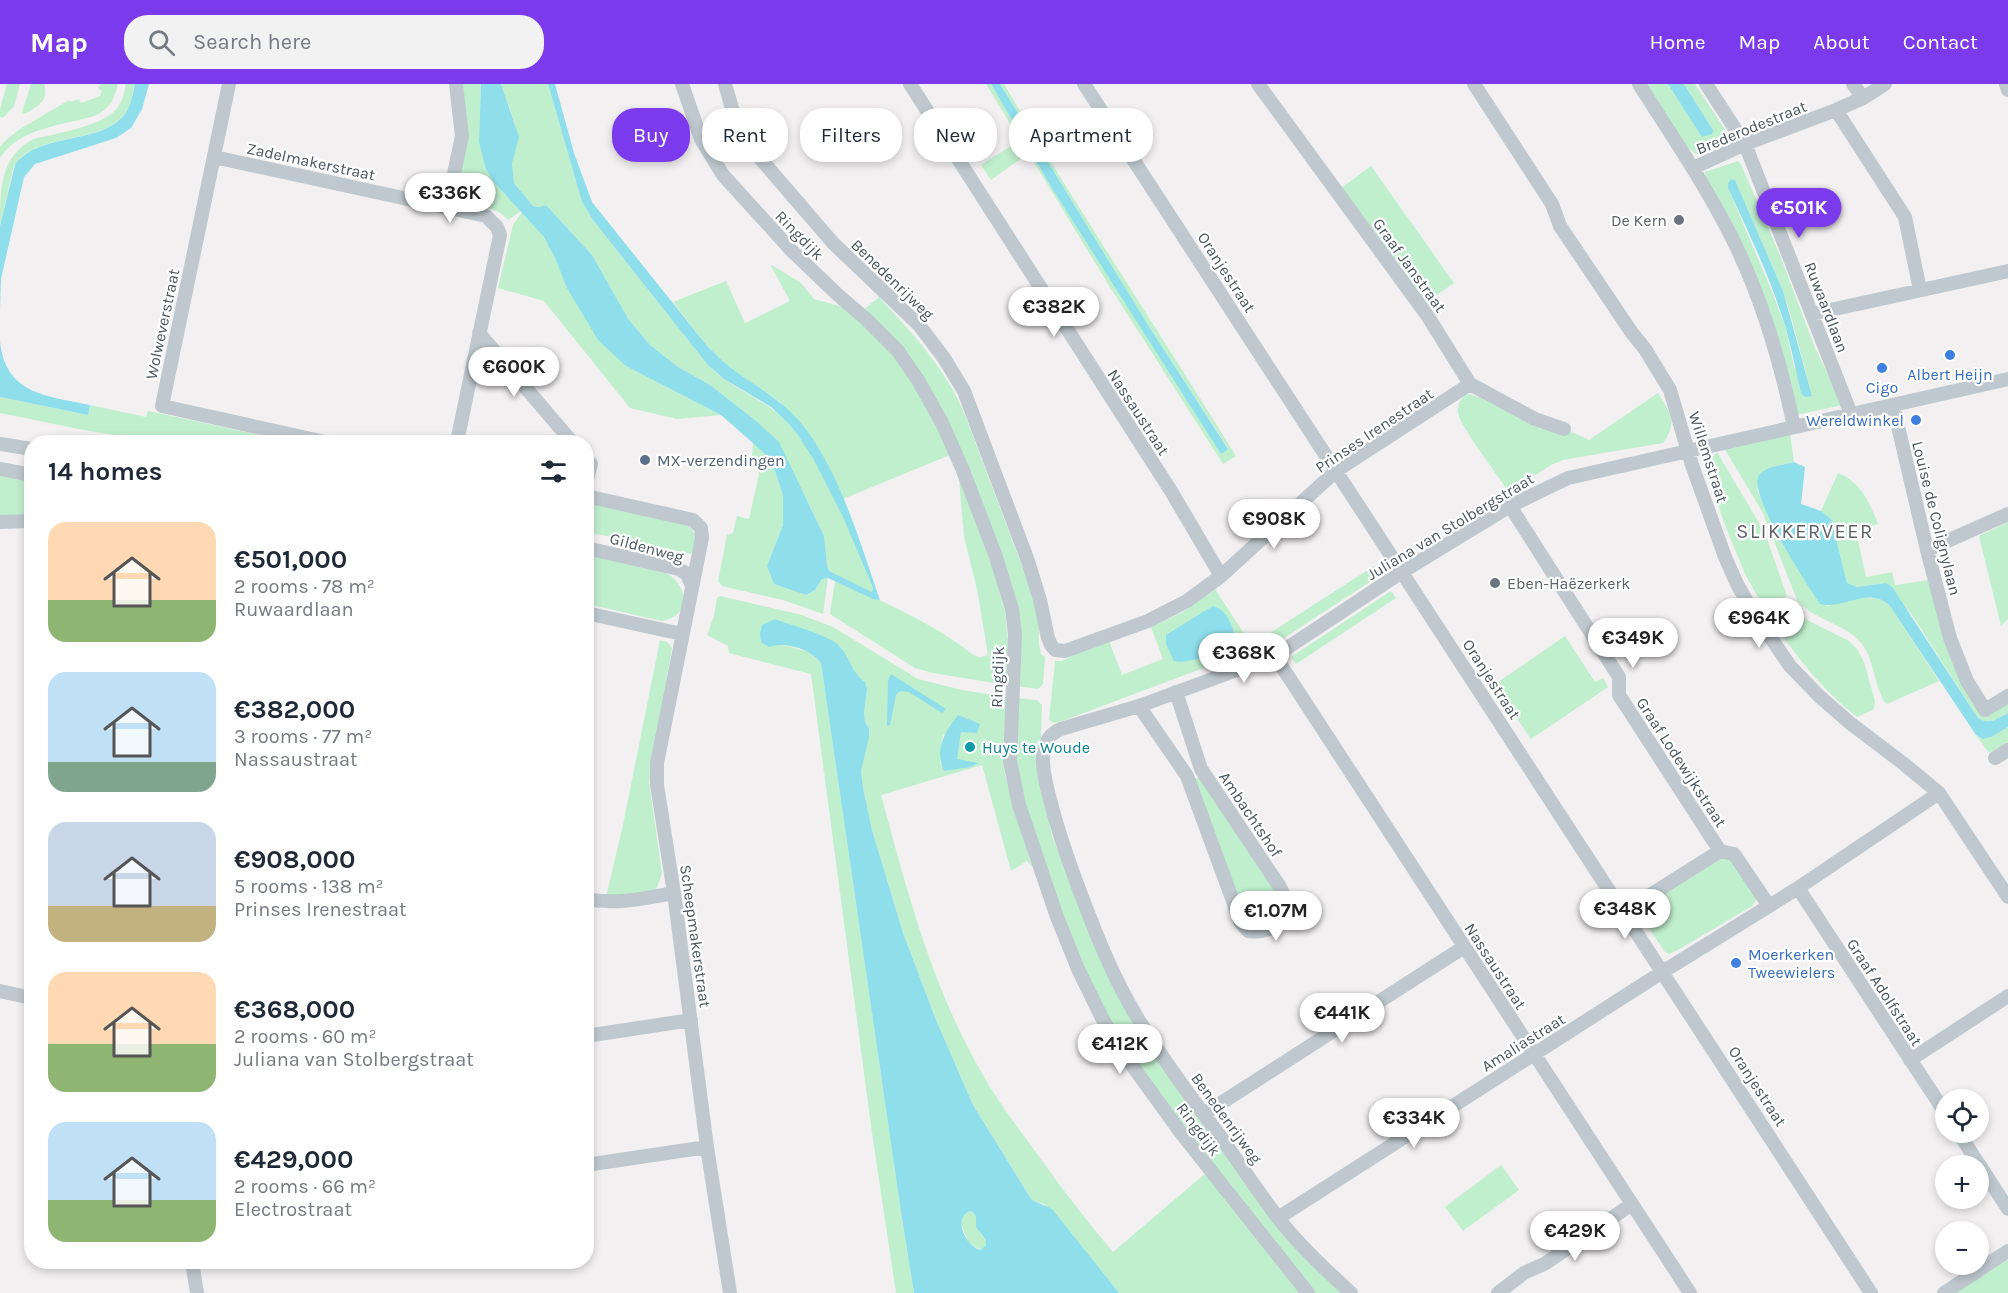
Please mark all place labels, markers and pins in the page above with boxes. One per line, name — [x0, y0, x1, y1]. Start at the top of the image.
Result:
pin: €336K — [408, 173, 492, 224]
pin: €501K — [1757, 188, 1841, 239]
place label: De Kern — [1611, 211, 1667, 230]
marker: De Kern — [1672, 213, 1686, 227]
pin: €382K — [1012, 287, 1096, 338]
pin: €600K — [472, 347, 556, 398]
marker: Albert Heijn — [1943, 348, 1957, 362]
marker: Cigo — [1875, 361, 1889, 375]
place label: Albert Heijn — [1907, 365, 1993, 384]
place label: Cigo — [1866, 378, 1898, 397]
place label: Wereldwinkel — [1806, 411, 1904, 430]
marker: Wereldwinkel — [1909, 413, 1923, 427]
place label: MX-verzendingen — [657, 451, 785, 470]
marker: MX-verzendingen — [638, 453, 652, 467]
pin: €908K — [1232, 499, 1316, 550]
place label: Eben-Haëzerkerk — [1507, 574, 1630, 593]
marker: Eben-Haëzerkerk — [1488, 576, 1502, 590]
pin: €964K — [1717, 598, 1801, 649]
pin: €349K — [1591, 618, 1675, 669]
pin: €368K — [1202, 633, 1286, 684]
place label: Huys te Woude — [982, 738, 1090, 757]
marker: Huys te Woude — [963, 740, 977, 754]
pin: €348K — [1583, 889, 1667, 940]
pin: €1.07M — [1227, 891, 1325, 942]
place label: Moerkerken Tweewielers — [1748, 945, 1835, 982]
marker: Moerkerken Tweewielers — [1729, 956, 1743, 970]
pin: €441K — [1300, 993, 1384, 1044]
pin: €412K — [1078, 1024, 1162, 1075]
pin: €334K — [1372, 1098, 1456, 1149]
pin: €429K — [1533, 1211, 1617, 1262]

